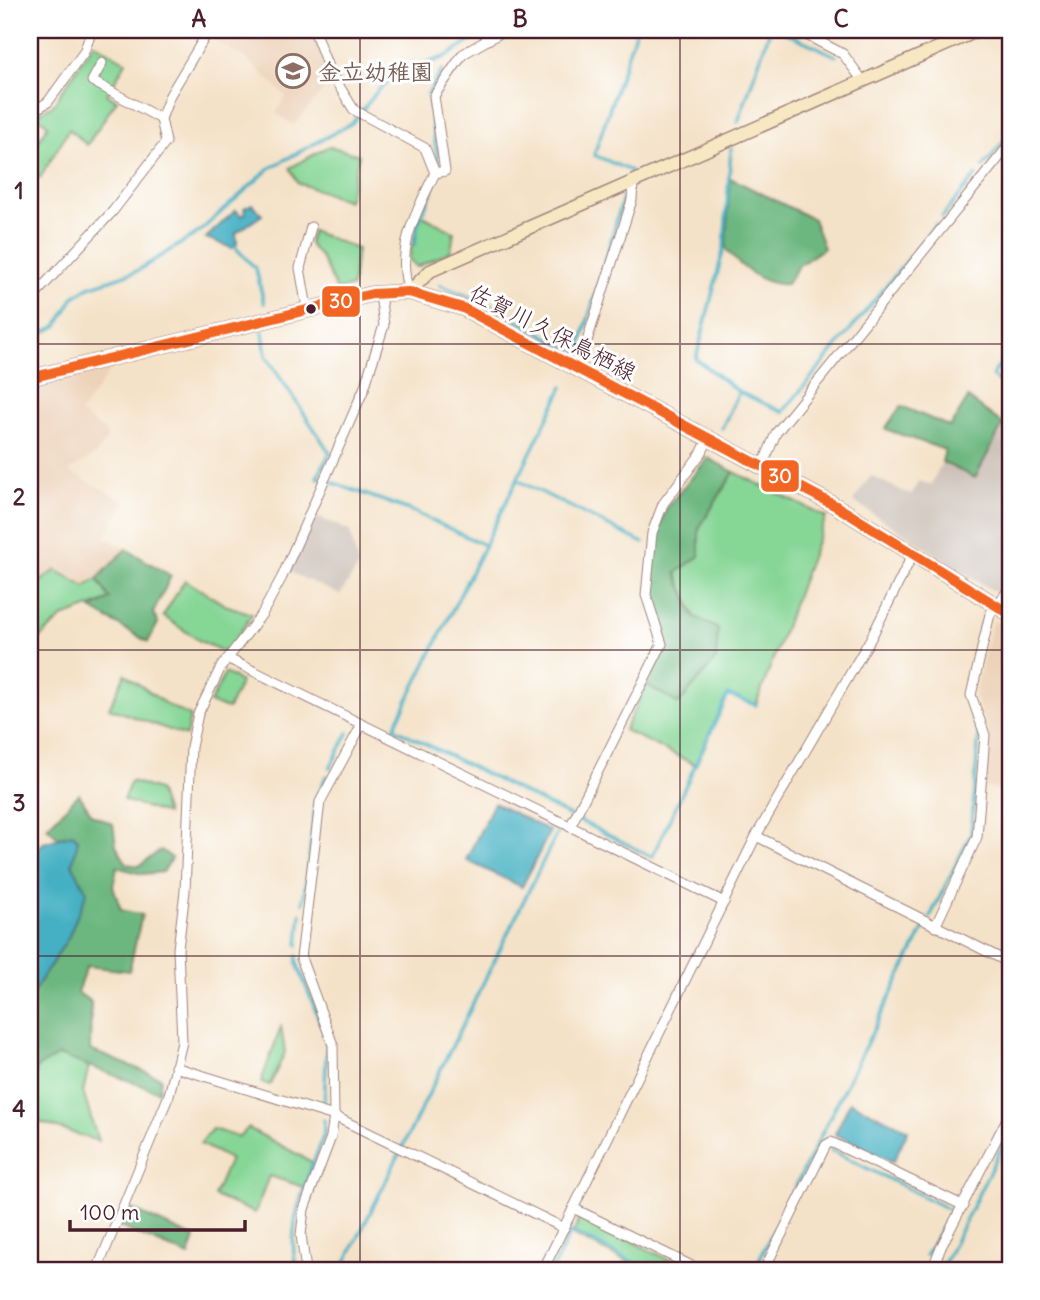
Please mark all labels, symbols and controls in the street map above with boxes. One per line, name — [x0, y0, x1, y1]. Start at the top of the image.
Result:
text: A — [192, 4, 207, 33]
text: B — [512, 4, 528, 33]
text: C — [833, 4, 849, 33]
school or university icon: 金立幼稚園 — [274, 52, 312, 90]
place label: 金立幼稚園 — [318, 57, 433, 86]
text: 1 — [14, 176, 24, 205]
street label: 佐賀川久保鳥栖線 — [464, 277, 642, 387]
line badge: 30 — [321, 285, 361, 318]
text: 30 — [329, 289, 353, 313]
unlabelled marker — [304, 302, 318, 316]
line badge: 30 — [760, 459, 800, 493]
text: 30 — [768, 464, 792, 488]
text: 2 — [13, 482, 26, 511]
text: 3 — [12, 788, 26, 817]
text: 4 — [12, 1094, 26, 1123]
scale bar — [70, 1188, 245, 1232]
text: 100 m — [80, 1199, 139, 1226]

